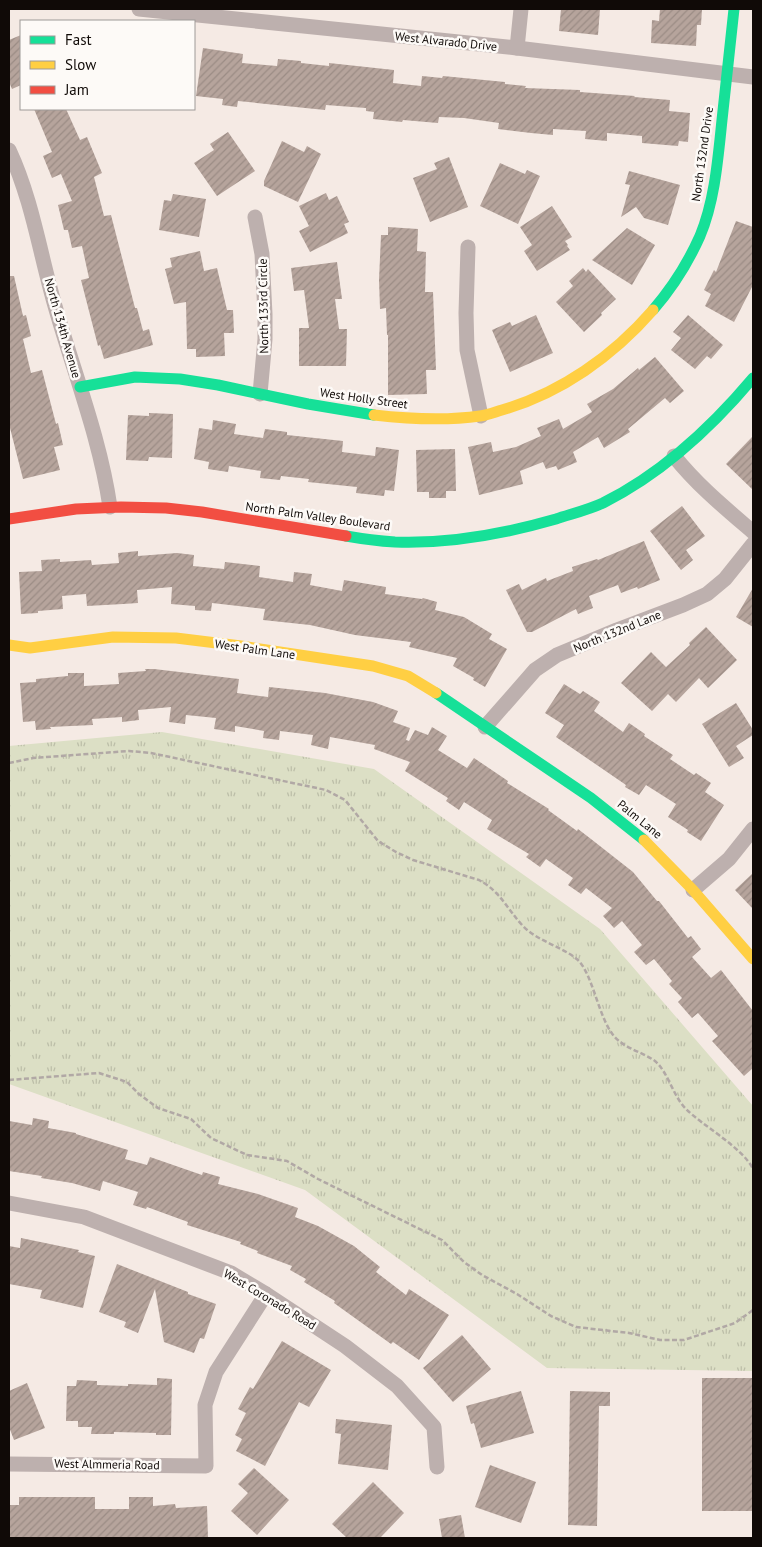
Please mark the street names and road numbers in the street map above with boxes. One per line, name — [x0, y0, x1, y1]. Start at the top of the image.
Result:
street label: West Alvarado Drive — [394, 28, 498, 54]
street label: North 132nd Drive — [688, 106, 716, 202]
street label: North 133rd Circle — [255, 258, 271, 354]
street label: North 134th Avenue — [42, 276, 84, 380]
street label: West Holly Street — [319, 384, 409, 412]
street label: North Palm Valley Boulevard — [245, 498, 391, 534]
street label: North 132nd Lane — [571, 607, 663, 655]
street label: West Palm Lane — [214, 636, 296, 662]
street label: Palm Lane — [615, 796, 665, 842]
street label: West Coronado Road — [221, 1265, 319, 1333]
street label: West Almmeria Road — [54, 1456, 160, 1472]

